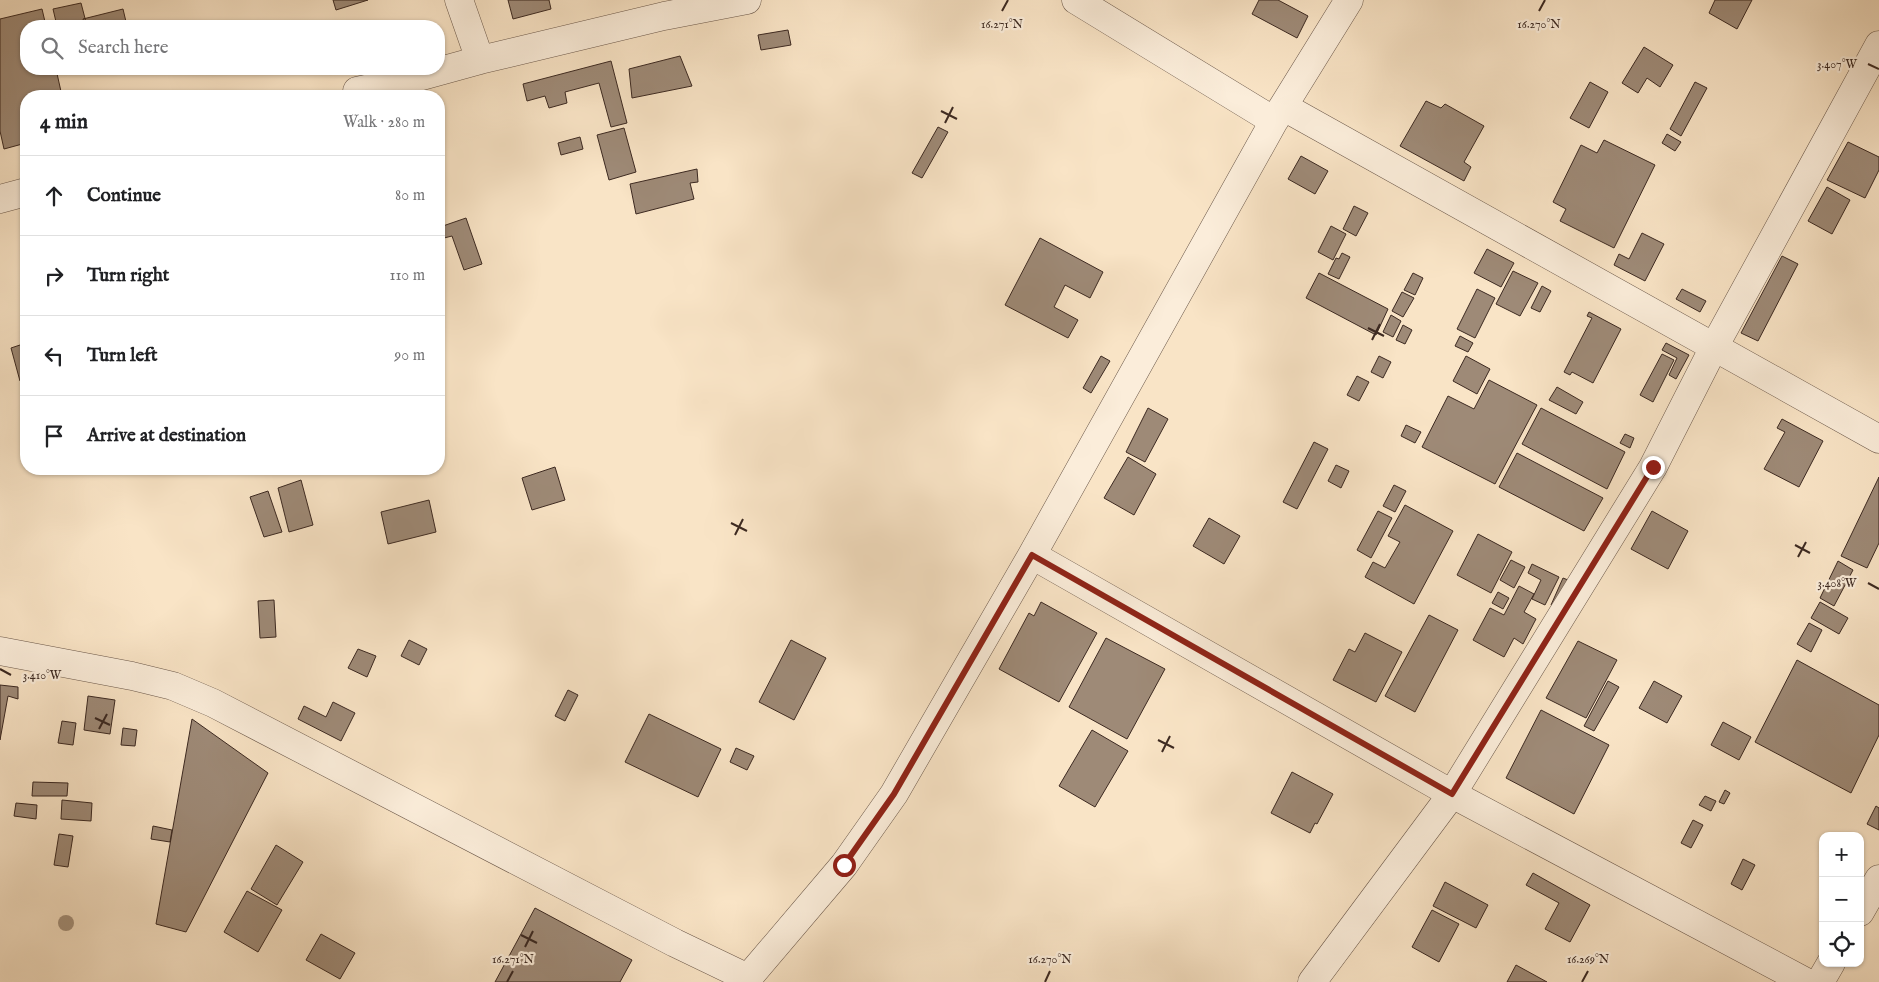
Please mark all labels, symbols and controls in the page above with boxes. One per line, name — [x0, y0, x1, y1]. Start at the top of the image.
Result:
text: 16.271°N — [981, 17, 1024, 32]
text: 16.270°N — [1517, 17, 1561, 32]
search box — [20, 20, 445, 75]
icon: search — [38, 34, 66, 62]
text: Search here — [78, 36, 169, 60]
text: 3.407°W — [1817, 57, 1857, 72]
text: 4 min — [40, 109, 88, 136]
text: Walk · 280 m — [343, 113, 425, 133]
icon: ahead — [40, 182, 68, 210]
text: Continue — [87, 184, 161, 208]
text: 80 m — [395, 186, 425, 206]
icon: right — [40, 262, 68, 290]
text: Turn right — [87, 264, 169, 288]
text: 110 m — [389, 266, 425, 286]
icon: left — [40, 342, 68, 370]
text: Turn left — [87, 344, 158, 368]
text: 90 m — [394, 346, 425, 366]
icon: arrive — [40, 422, 68, 450]
text: Arrive at destination — [87, 424, 246, 448]
route end — [1642, 456, 1665, 479]
text: 3.408°W — [1818, 576, 1857, 591]
text: 3.410°W — [23, 668, 62, 683]
map controls — [1819, 832, 1864, 967]
button: + — [1819, 832, 1864, 877]
route start — [833, 854, 856, 877]
button: − — [1819, 877, 1864, 922]
button: locate — [1819, 922, 1864, 967]
text: 16.271°N — [492, 952, 535, 967]
text: 16.270°N — [1028, 952, 1072, 967]
text: 16.269°N — [1567, 952, 1610, 967]

